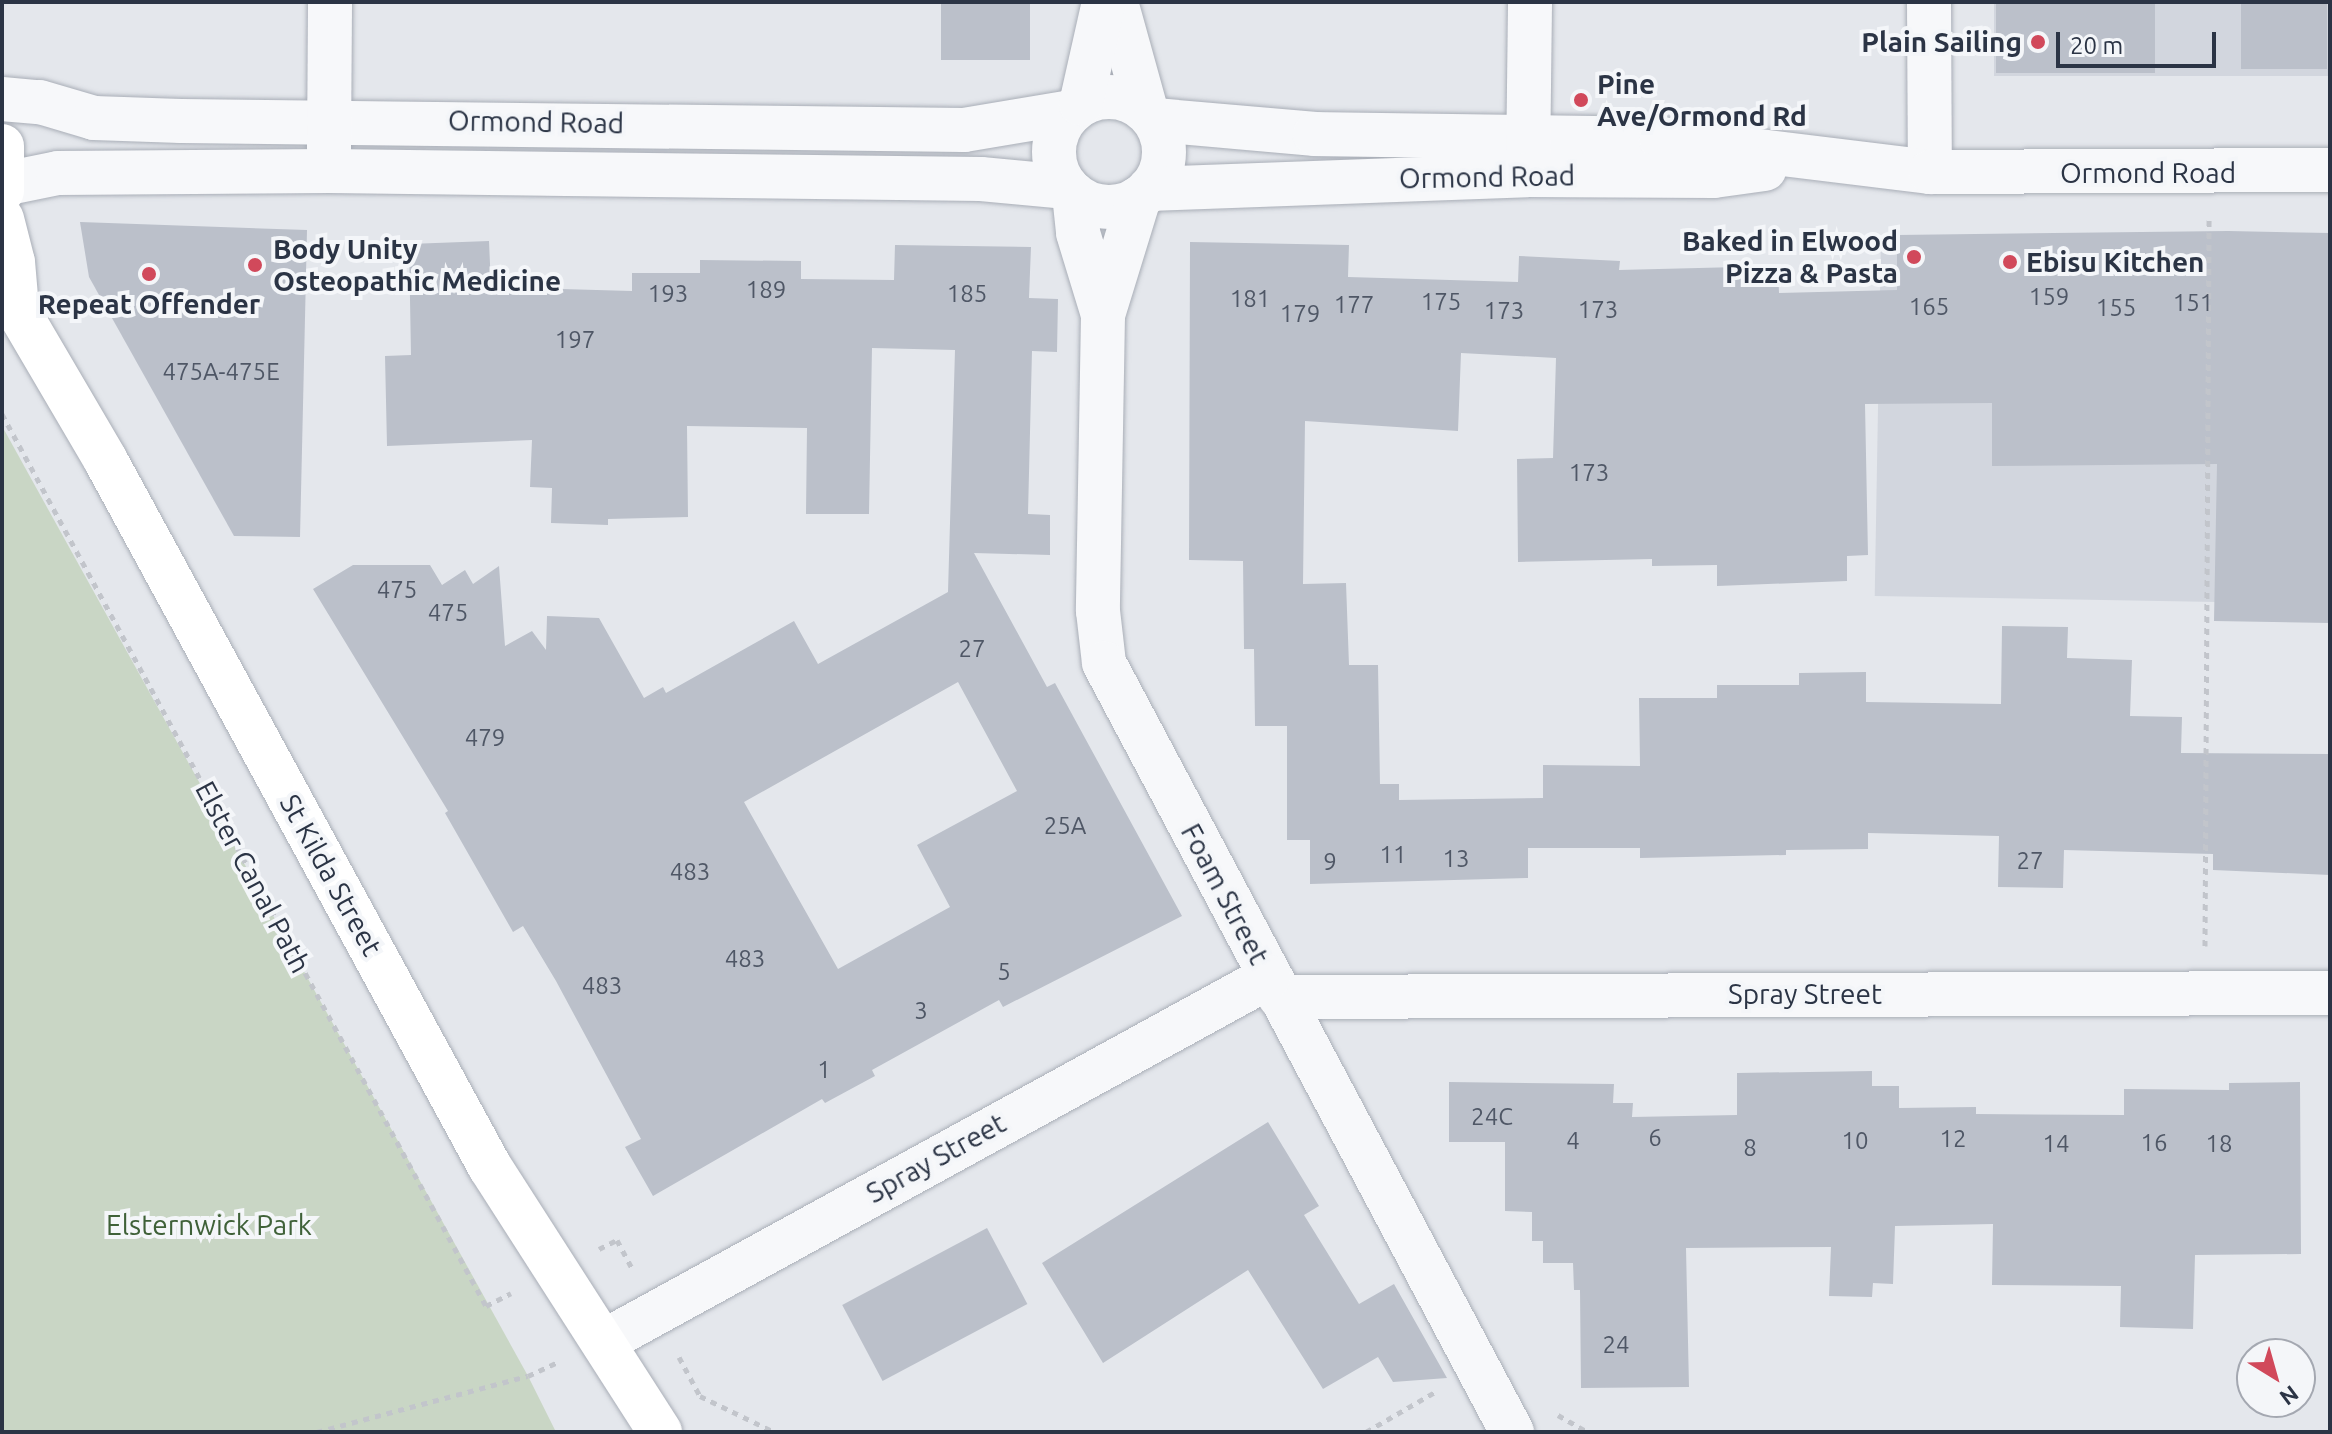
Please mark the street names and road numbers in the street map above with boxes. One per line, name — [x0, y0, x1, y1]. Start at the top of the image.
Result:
street label: Ormond Road — [448, 104, 624, 140]
street label: Ormond Road — [2060, 156, 2236, 190]
street label: Ormond Road — [1399, 159, 1575, 195]
street label: Elster Canal Path — [188, 775, 318, 979]
street label: St Kilda Street — [273, 788, 389, 962]
street label: Foam Street — [1174, 818, 1276, 970]
street label: Spray Street — [1728, 977, 1882, 1011]
street label: Spray Street — [860, 1106, 1012, 1210]

